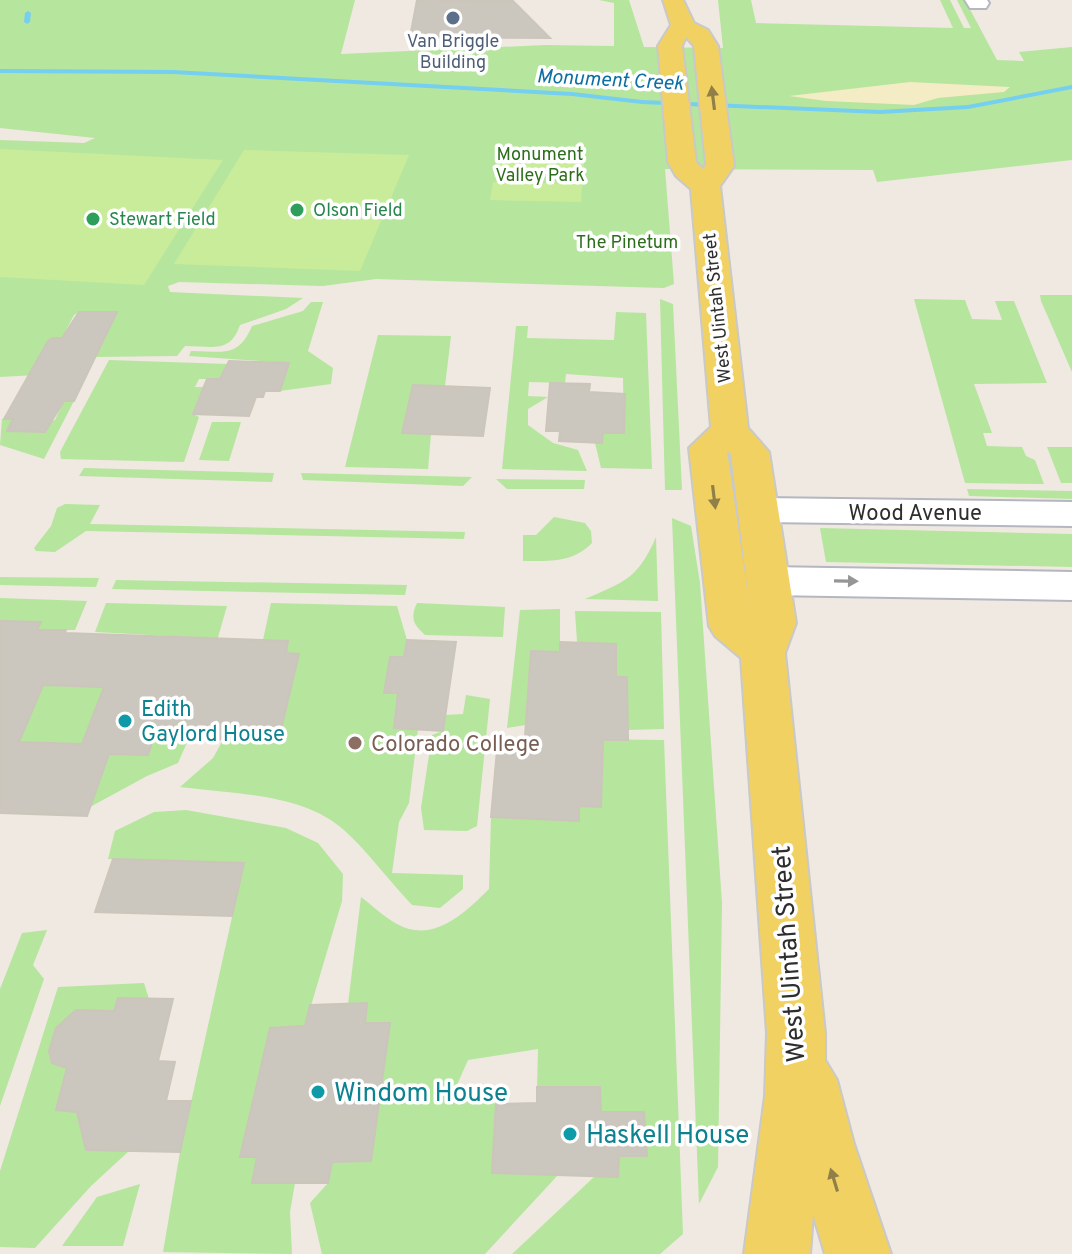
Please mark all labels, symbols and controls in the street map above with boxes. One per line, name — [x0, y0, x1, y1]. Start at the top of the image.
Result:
marker: Van Briggle Building — [444, 9, 462, 27]
place label: Van Briggle Building — [407, 31, 499, 75]
water label: Monument Creek — [536, 64, 685, 98]
one-way arrow — [706, 85, 719, 110]
park label: Monument Valley Park — [495, 144, 585, 188]
place label: Olson Field — [313, 200, 403, 223]
marker: Olson Field — [288, 201, 306, 219]
place label: Stewart Field — [109, 209, 216, 232]
marker: Stewart Field — [84, 210, 102, 228]
park label: The Pinetum — [576, 232, 678, 255]
street label: West Uintah Street — [699, 232, 738, 384]
one-way arrow — [708, 485, 721, 510]
street label: Wood Avenue — [848, 501, 982, 528]
one-way arrow — [834, 574, 859, 587]
place label: Edith Gaylord House — [141, 697, 285, 749]
marker: Edith Gaylord House — [116, 712, 134, 730]
place label: Colorado College — [371, 732, 540, 759]
marker: Colorado College — [346, 734, 364, 752]
street label: West Uintah Street — [766, 844, 815, 1063]
place label: Windom House — [334, 1078, 508, 1111]
marker: Windom House — [309, 1083, 327, 1101]
place label: Haskell House — [586, 1120, 749, 1153]
marker: Haskell House — [561, 1125, 579, 1143]
one-way arrow — [827, 1168, 840, 1192]

